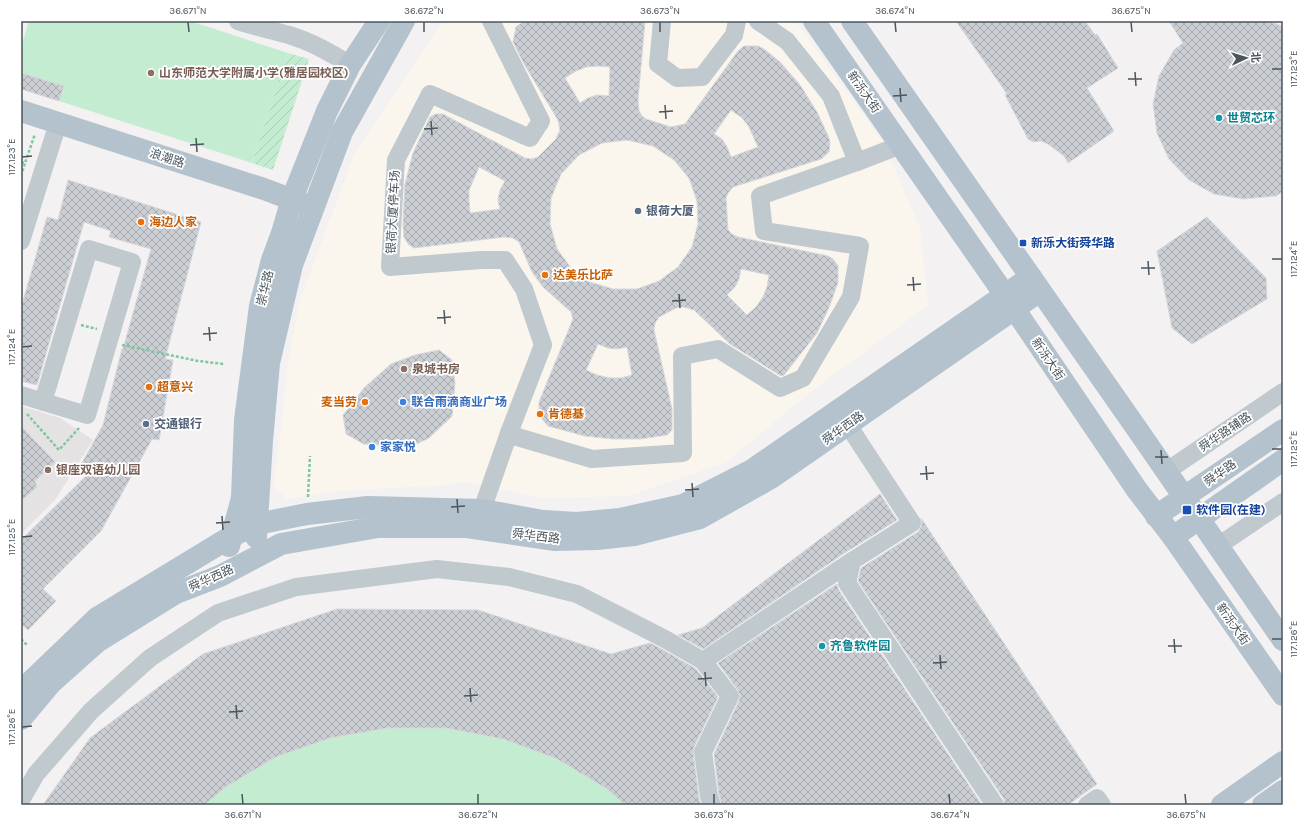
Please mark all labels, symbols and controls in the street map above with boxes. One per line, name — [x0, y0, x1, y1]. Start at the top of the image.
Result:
text: 36.671°N — [169, 5, 207, 17]
text: 36.672°N — [404, 5, 444, 17]
text: 36.673°N — [640, 5, 680, 17]
text: 36.674°N — [875, 5, 915, 17]
text: 36.675°N — [1111, 5, 1151, 17]
north arrow — [1226, 38, 1266, 78]
text: 117.123°E — [1288, 50, 1300, 88]
text: 北 — [1249, 51, 1262, 63]
place label: 山东师范大学附属小学(雅居园校区) — [159, 66, 349, 80]
marker: 山东师范大学附属小学(雅居园校区) — [146, 68, 156, 78]
street label: 新泺大街 — [844, 68, 884, 116]
place label: 世贸芯环 — [1227, 111, 1275, 125]
marker: 世贸芯环 — [1214, 113, 1224, 123]
text: 117.123°E — [6, 138, 18, 176]
street label: 浪潮路 — [148, 146, 186, 170]
street label: 银荷大厦停车场 — [384, 170, 402, 254]
place label: 银荷大厦 — [646, 204, 694, 218]
marker: 银荷大厦 — [633, 206, 643, 216]
place label: 海边人家 — [149, 215, 197, 229]
marker: 海边人家 — [136, 217, 146, 227]
place label: 新泺大街舜华路 — [1031, 236, 1115, 250]
marker: 新泺大街舜华路 — [1018, 238, 1028, 248]
text: 117.124°E — [1288, 241, 1300, 277]
place label: 达美乐比萨 — [553, 268, 613, 282]
street label: 崇华路 — [254, 269, 276, 307]
marker: 达美乐比萨 — [540, 270, 550, 280]
text: 117.124°E — [6, 329, 18, 365]
street label: 新泺大街 — [1029, 335, 1067, 383]
place label: 泉城书房 — [412, 362, 460, 376]
marker: 泉城书房 — [399, 364, 409, 374]
place label: 超意兴 — [157, 380, 193, 394]
marker: 超意兴 — [144, 382, 154, 392]
place label: 麦当劳 — [321, 395, 357, 409]
place label: 联合雨滴商业广场 — [411, 395, 507, 409]
marker: 麦当劳 — [360, 397, 370, 407]
marker: 联合雨滴商业广场 — [398, 397, 408, 407]
place label: 肯德基 — [548, 407, 584, 421]
street label: 舜华西路 — [819, 408, 867, 448]
marker: 肯德基 — [535, 409, 545, 419]
street label: 舜华路辅路 — [1196, 409, 1254, 455]
place label: 交通银行 — [154, 417, 202, 431]
marker: 交通银行 — [141, 419, 151, 429]
text: 117.125°E — [1288, 431, 1300, 467]
place label: 家家悦 — [380, 440, 416, 454]
marker: 家家悦 — [367, 442, 377, 452]
street label: 舜华路 — [1201, 457, 1239, 489]
place label: 银座双语幼儿园 — [56, 463, 140, 477]
marker: 银座双语幼儿园 — [43, 465, 53, 475]
place label: 软件园(在建) — [1196, 503, 1266, 517]
marker: 软件园(在建) — [1181, 504, 1193, 516]
text: 117.125°E — [6, 519, 18, 555]
street label: 舜华西路 — [511, 526, 561, 546]
street label: 舜华西路 — [186, 562, 236, 594]
street label: 新泺大街 — [1213, 600, 1253, 648]
text: 117.126°E — [1288, 621, 1300, 657]
place label: 齐鲁软件园 — [830, 639, 890, 653]
marker: 齐鲁软件园 — [817, 641, 827, 651]
text: 117.126°E — [6, 709, 18, 745]
text: 36.671°N — [224, 809, 262, 821]
text: 36.672°N — [458, 809, 498, 821]
text: 36.673°N — [694, 809, 734, 821]
text: 36.674°N — [930, 809, 970, 821]
text: 36.675°N — [1166, 809, 1206, 821]

